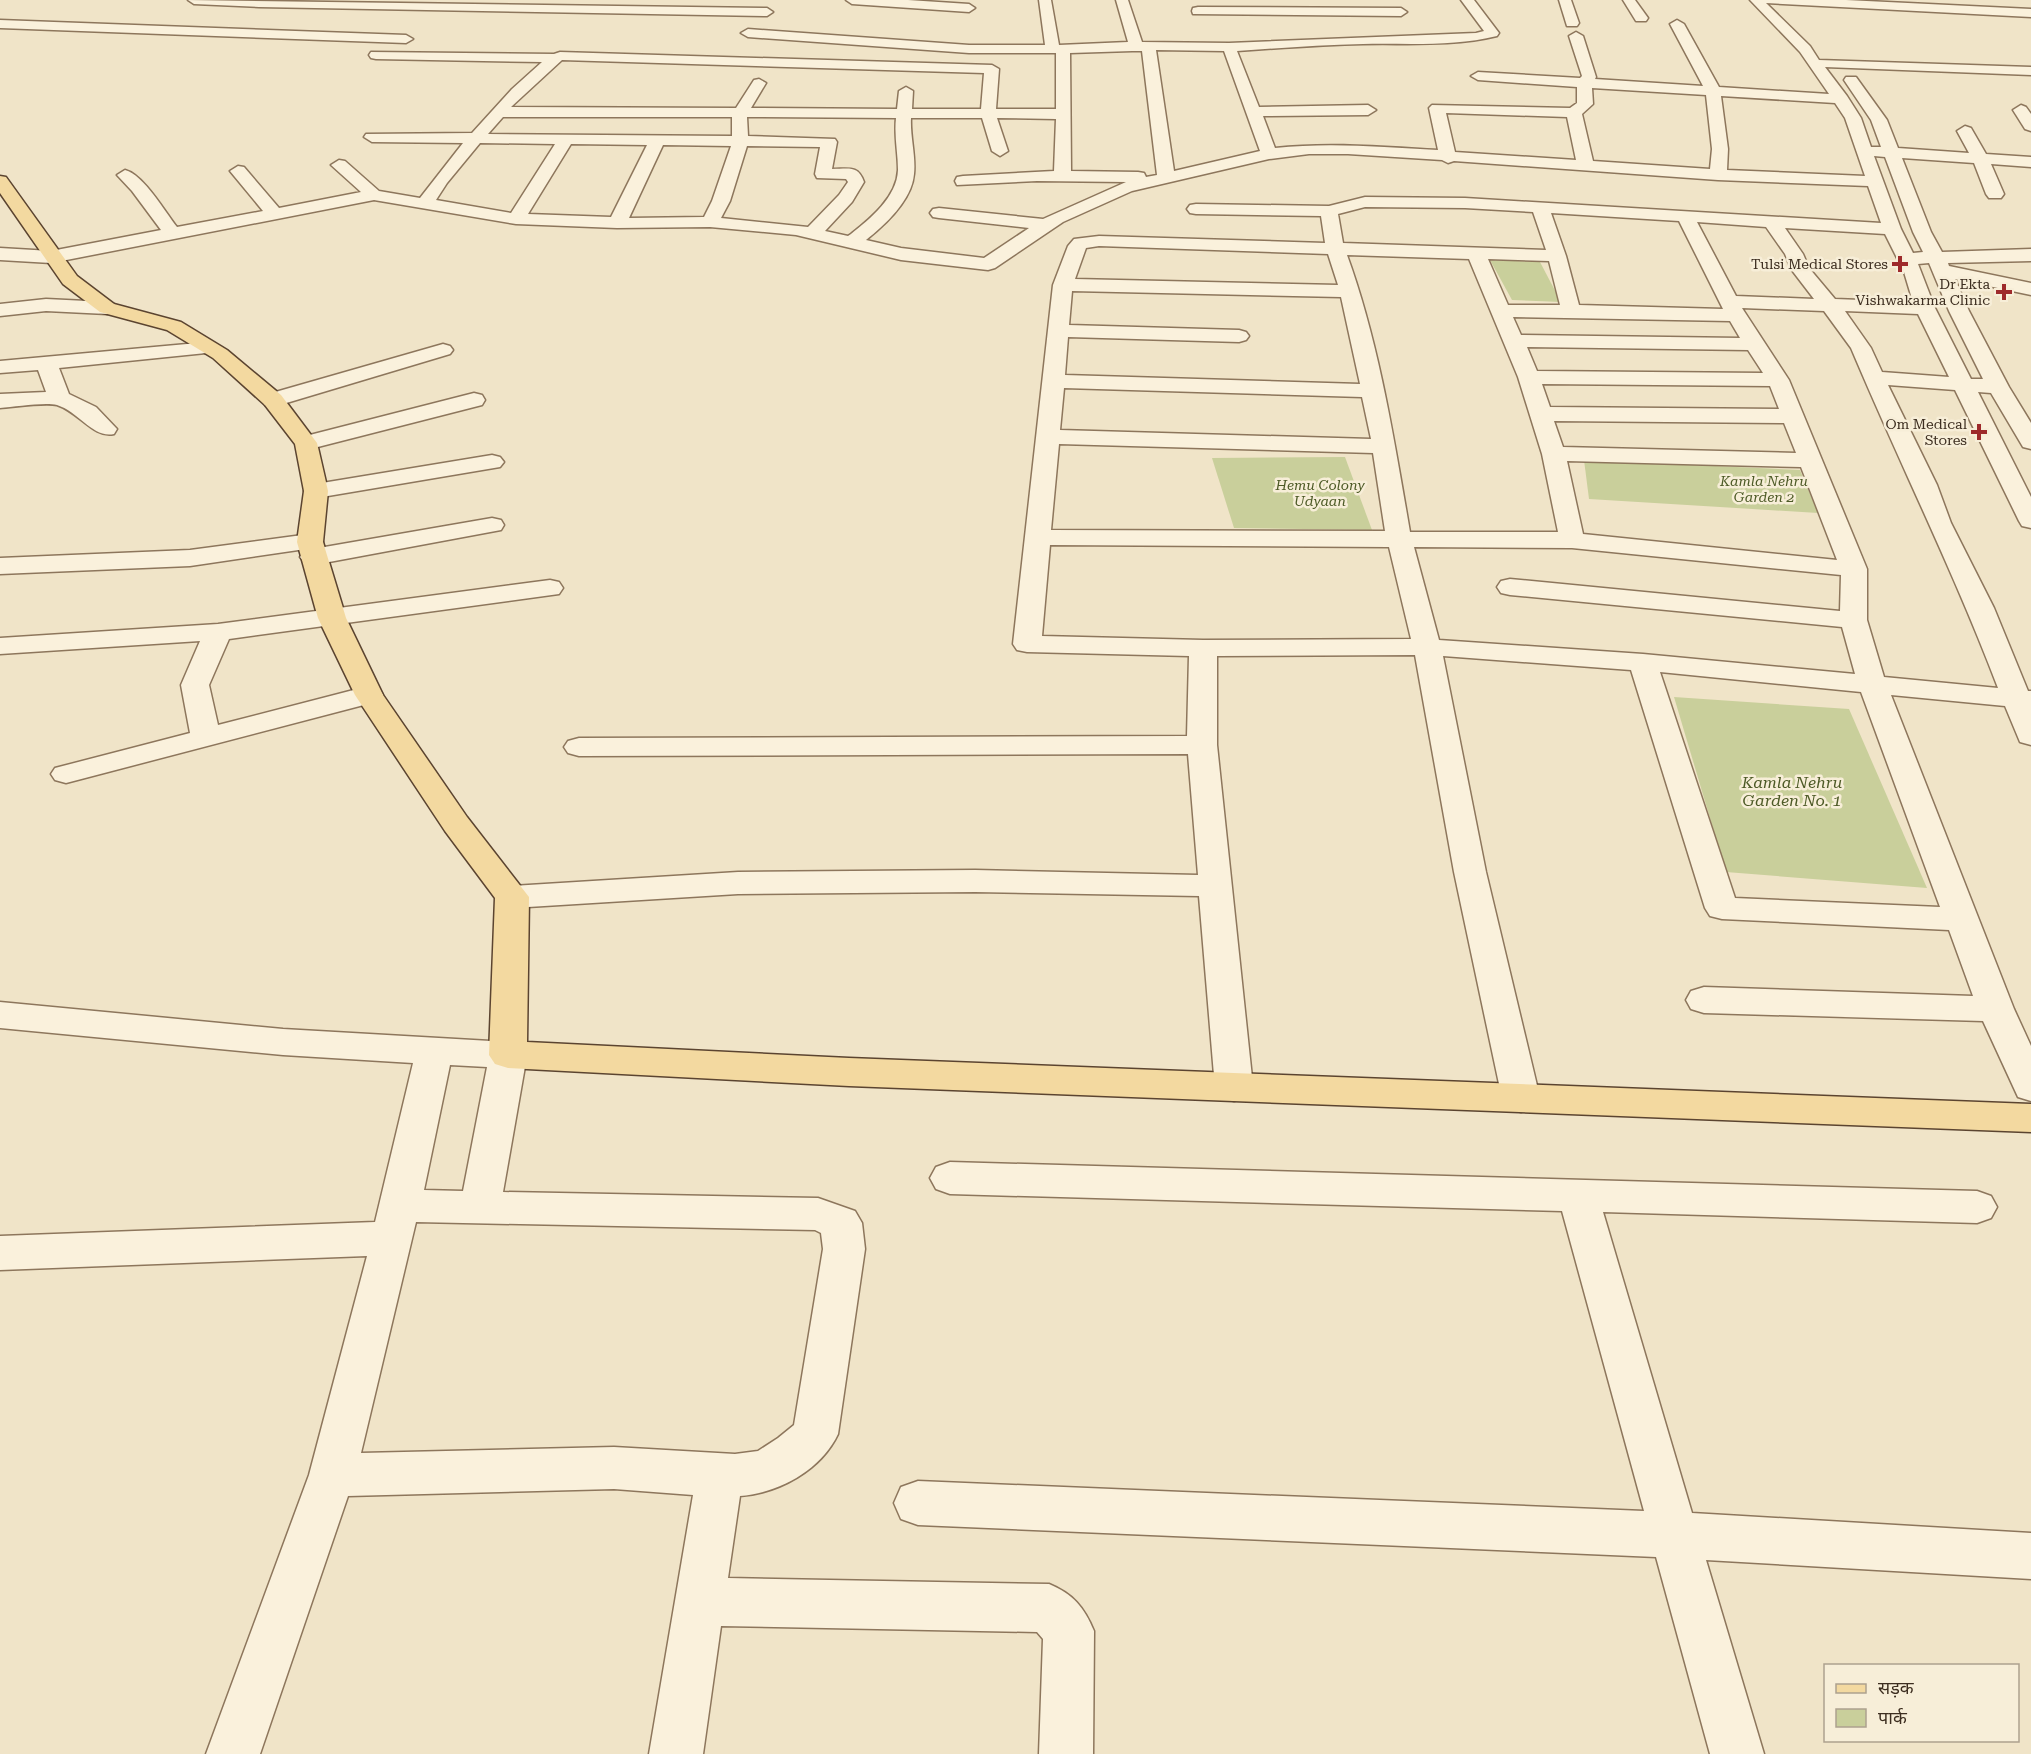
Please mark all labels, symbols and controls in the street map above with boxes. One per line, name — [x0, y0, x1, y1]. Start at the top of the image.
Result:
place label: Tulsi Medical Stores — [1751, 256, 1888, 272]
marker: Tulsi Medical Stores — [1893, 257, 1907, 271]
place label: Dr Ekta Vishwakarma Clinic — [1855, 276, 1990, 308]
marker: Dr Ekta Vishwakarma Clinic — [1995, 283, 2013, 301]
place label: Om Medical Stores — [1885, 416, 1968, 448]
marker: Om Medical Stores — [1972, 425, 1986, 439]
park label: Kamla Nehru Garden 2 — [1719, 473, 1808, 505]
park label: Hemu Colony Udyaan — [1274, 477, 1365, 509]
park label: Kamla Nehru Garden No. 1 — [1741, 773, 1842, 810]
legend — [1824, 1664, 2019, 1742]
text: सड़क — [1878, 1677, 1915, 1698]
text: पार्क — [1878, 1707, 1908, 1728]

